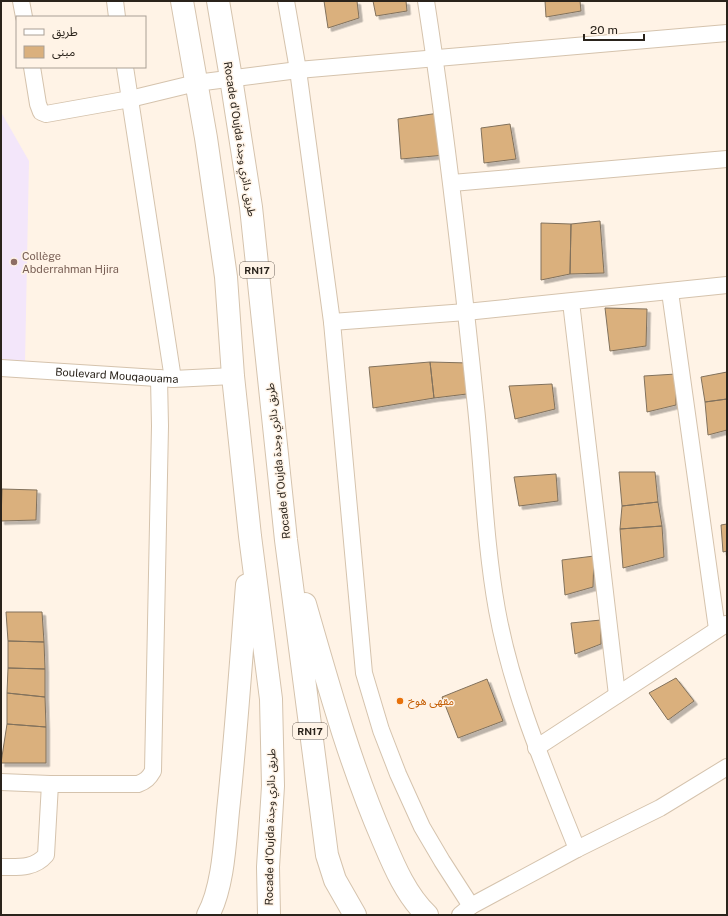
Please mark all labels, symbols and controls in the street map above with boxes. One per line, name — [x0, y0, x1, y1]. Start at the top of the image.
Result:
legend — [16, 16, 146, 68]
scale bar — [584, 16, 644, 42]
text: 20 m — [590, 23, 618, 37]
text: طريق — [52, 25, 78, 40]
text: مبنى — [52, 45, 75, 59]
street label: Rocade d'Oujda طريق دائري وجدة — [218, 61, 258, 218]
place label: Collège Abderrahman Hjira — [22, 250, 119, 275]
marker: Collège Abderrahman Hjira — [9, 257, 19, 267]
road number: RN17 — [240, 262, 274, 278]
street label: Boulevard Mouqaouama — [55, 365, 179, 385]
street label: Rocade d'Oujda طريق دائري وجدة — [264, 382, 296, 540]
place label: مقهى هوخ — [408, 695, 454, 709]
marker: مقهى هوخ — [395, 696, 405, 706]
road number: RN17 — [293, 723, 327, 739]
street label: Rocade d'Oujda طريق دائري وجدة — [263, 748, 281, 906]

